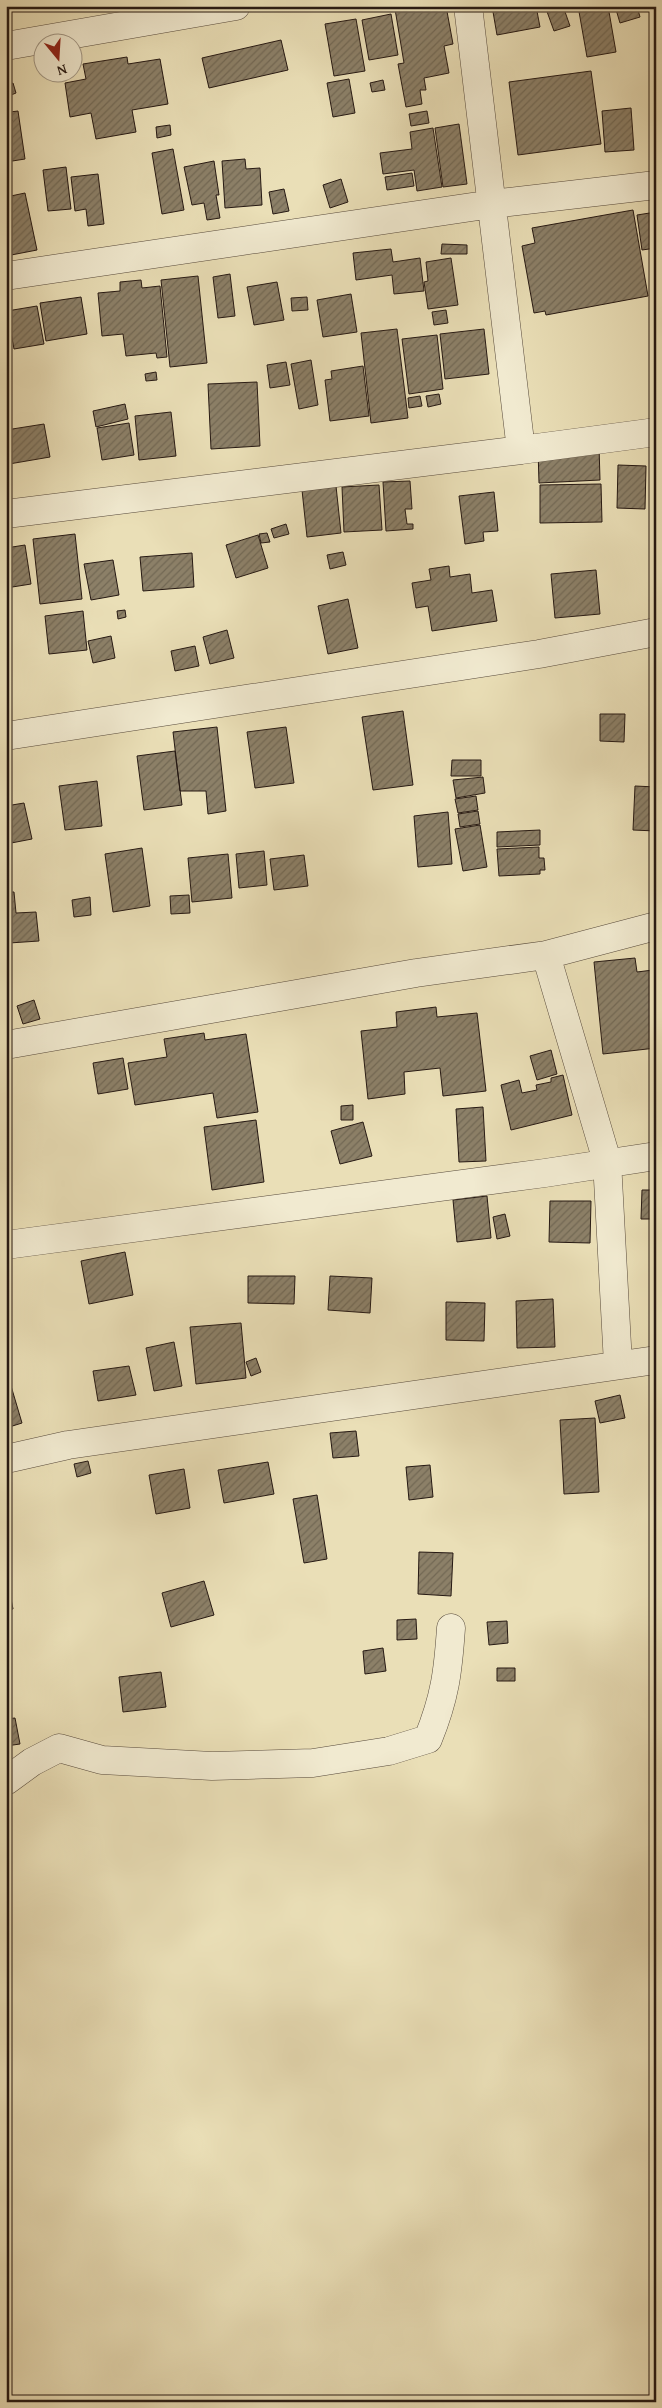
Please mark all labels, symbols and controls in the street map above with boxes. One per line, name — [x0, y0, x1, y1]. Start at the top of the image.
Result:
north arrow — [32, 32, 82, 82]
text: N — [54, 59, 70, 82]

